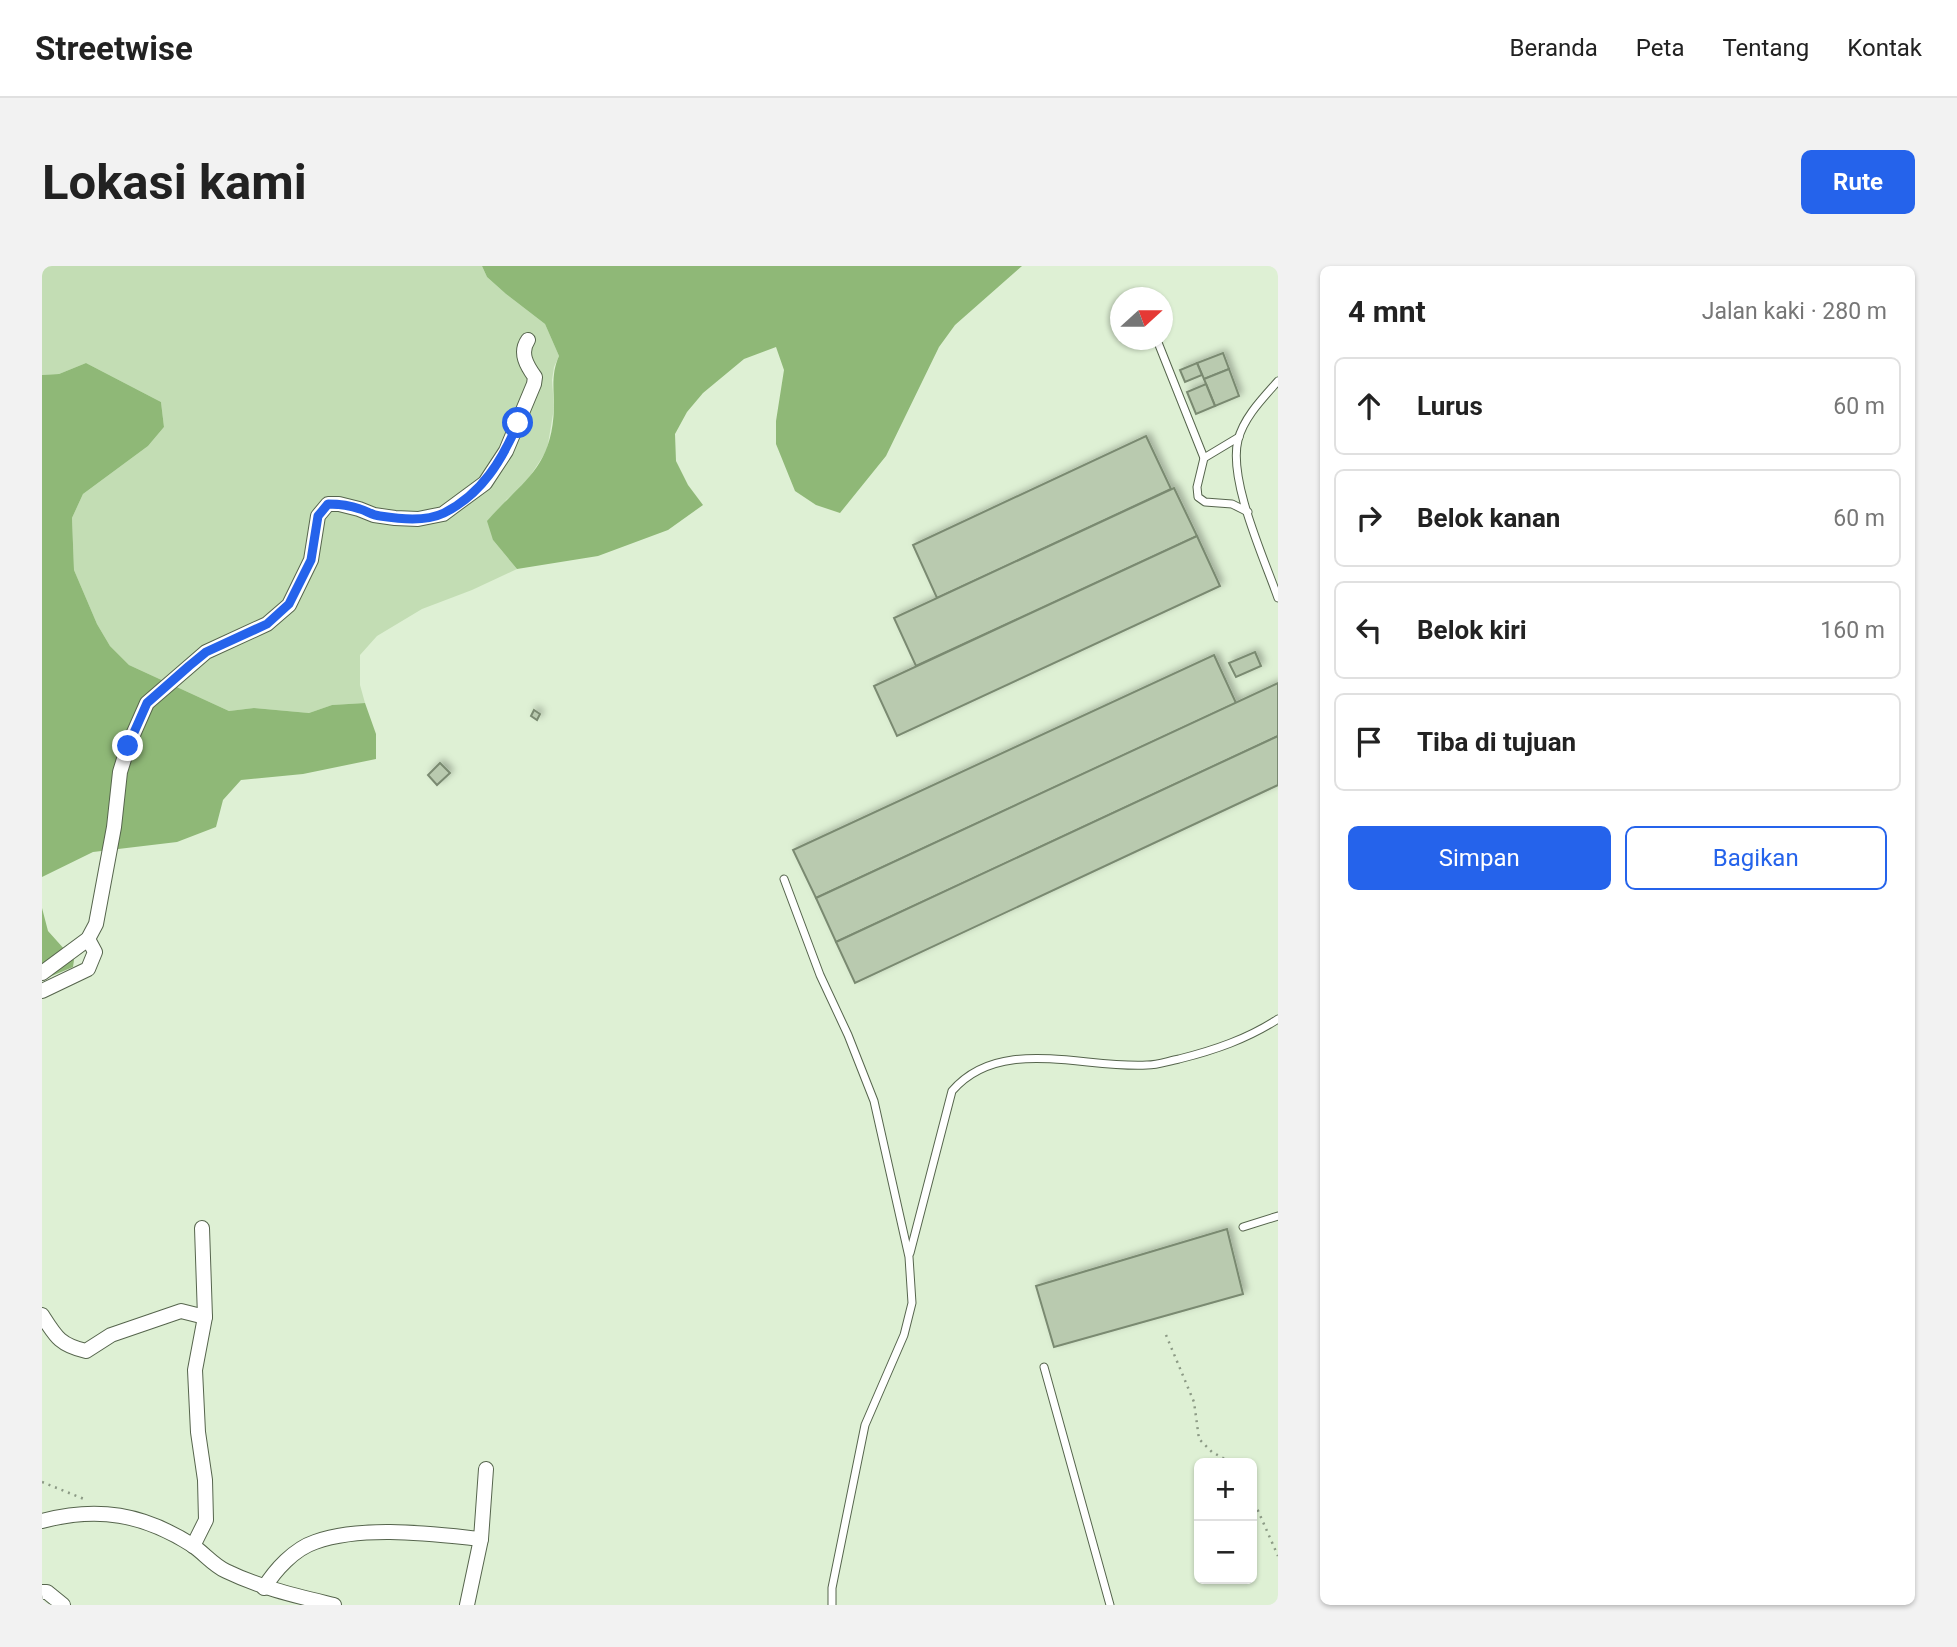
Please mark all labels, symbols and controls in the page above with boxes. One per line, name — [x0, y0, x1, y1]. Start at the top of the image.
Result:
text: Streetwise — [35, 29, 193, 68]
text: Beranda — [1510, 34, 1598, 62]
text: Peta — [1636, 34, 1684, 62]
text: Tentang — [1722, 34, 1809, 62]
text: Kontak — [1847, 34, 1922, 62]
button: Rute — [1801, 150, 1915, 214]
text: Lokasi kami — [42, 154, 307, 211]
north arrow — [1110, 287, 1173, 350]
text: 4 mnt — [1348, 294, 1426, 329]
text: Jalan kaki · 280 m — [1702, 298, 1887, 325]
icon: ahead — [1350, 387, 1388, 425]
text: Lurus — [1417, 391, 1483, 421]
text: 60 m — [1833, 393, 1885, 420]
route start — [502, 407, 533, 438]
icon: right — [1350, 499, 1388, 537]
text: Belok kanan — [1417, 503, 1560, 533]
text: 60 m — [1833, 505, 1885, 532]
icon: left — [1350, 611, 1388, 649]
text: Belok kiri — [1417, 615, 1527, 645]
text: 160 m — [1820, 617, 1885, 644]
icon: arrive — [1350, 723, 1388, 761]
text: Tiba di tujuan — [1417, 727, 1576, 757]
route end — [112, 730, 143, 761]
button: Simpan — [1348, 826, 1611, 890]
button: Bagikan — [1625, 826, 1887, 890]
map controls — [1194, 1458, 1257, 1584]
button: + — [1194, 1458, 1257, 1521]
button: − — [1194, 1521, 1257, 1584]

